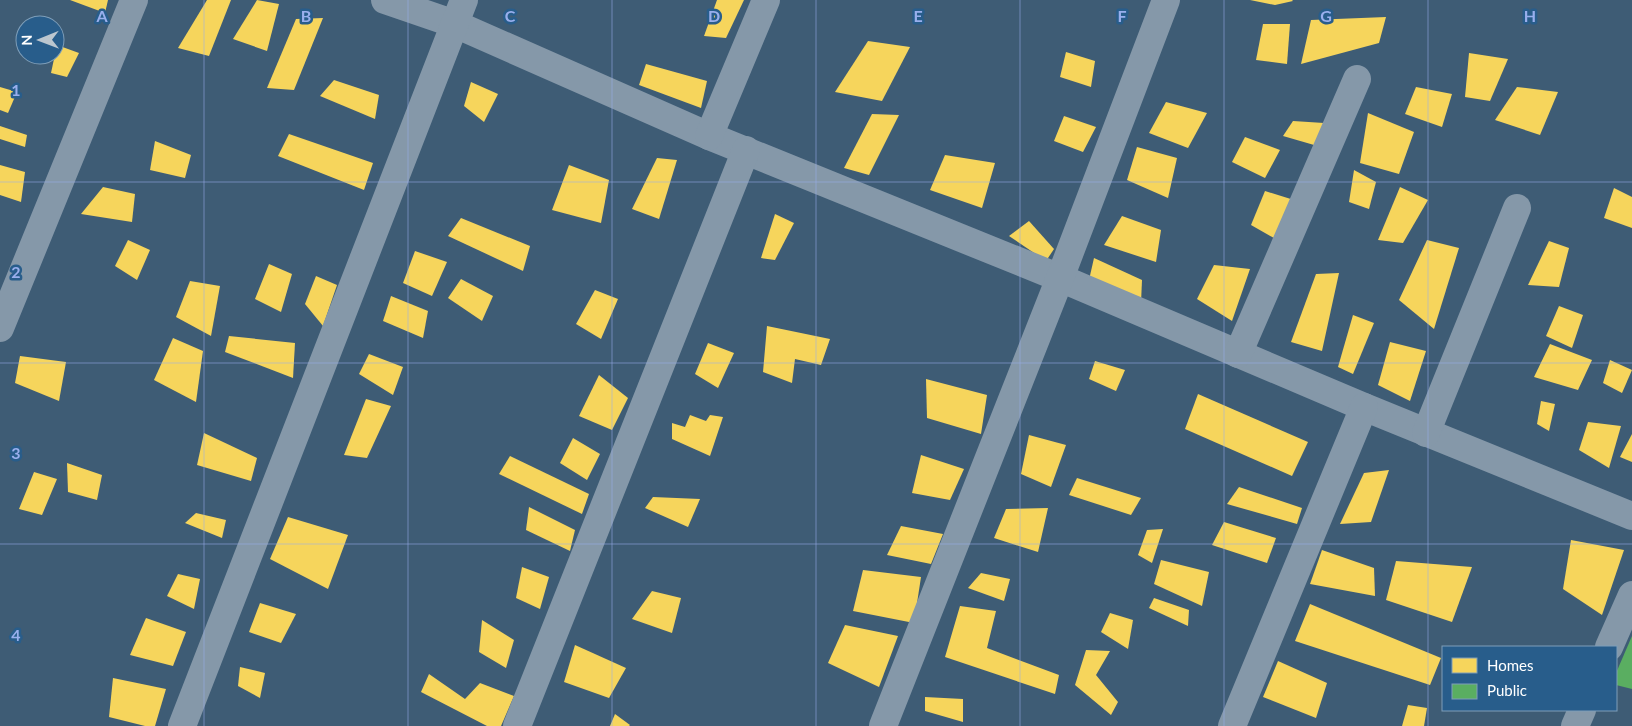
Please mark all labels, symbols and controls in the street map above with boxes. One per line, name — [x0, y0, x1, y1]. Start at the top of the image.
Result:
text: A — [95, 6, 108, 25]
text: B — [301, 6, 311, 25]
text: C — [505, 6, 516, 25]
text: D — [708, 6, 720, 25]
text: E — [913, 6, 923, 25]
text: F — [1117, 6, 1127, 25]
text: G — [1320, 6, 1332, 25]
text: H — [1524, 6, 1536, 25]
north arrow — [15, 15, 65, 65]
text: N — [18, 35, 35, 46]
text: 1 — [11, 80, 21, 99]
text: 2 — [11, 262, 21, 281]
text: 3 — [11, 443, 21, 462]
text: 4 — [11, 625, 21, 644]
legend — [1442, 646, 1617, 711]
text: Homes — [1487, 656, 1533, 674]
text: Public — [1487, 681, 1527, 699]

